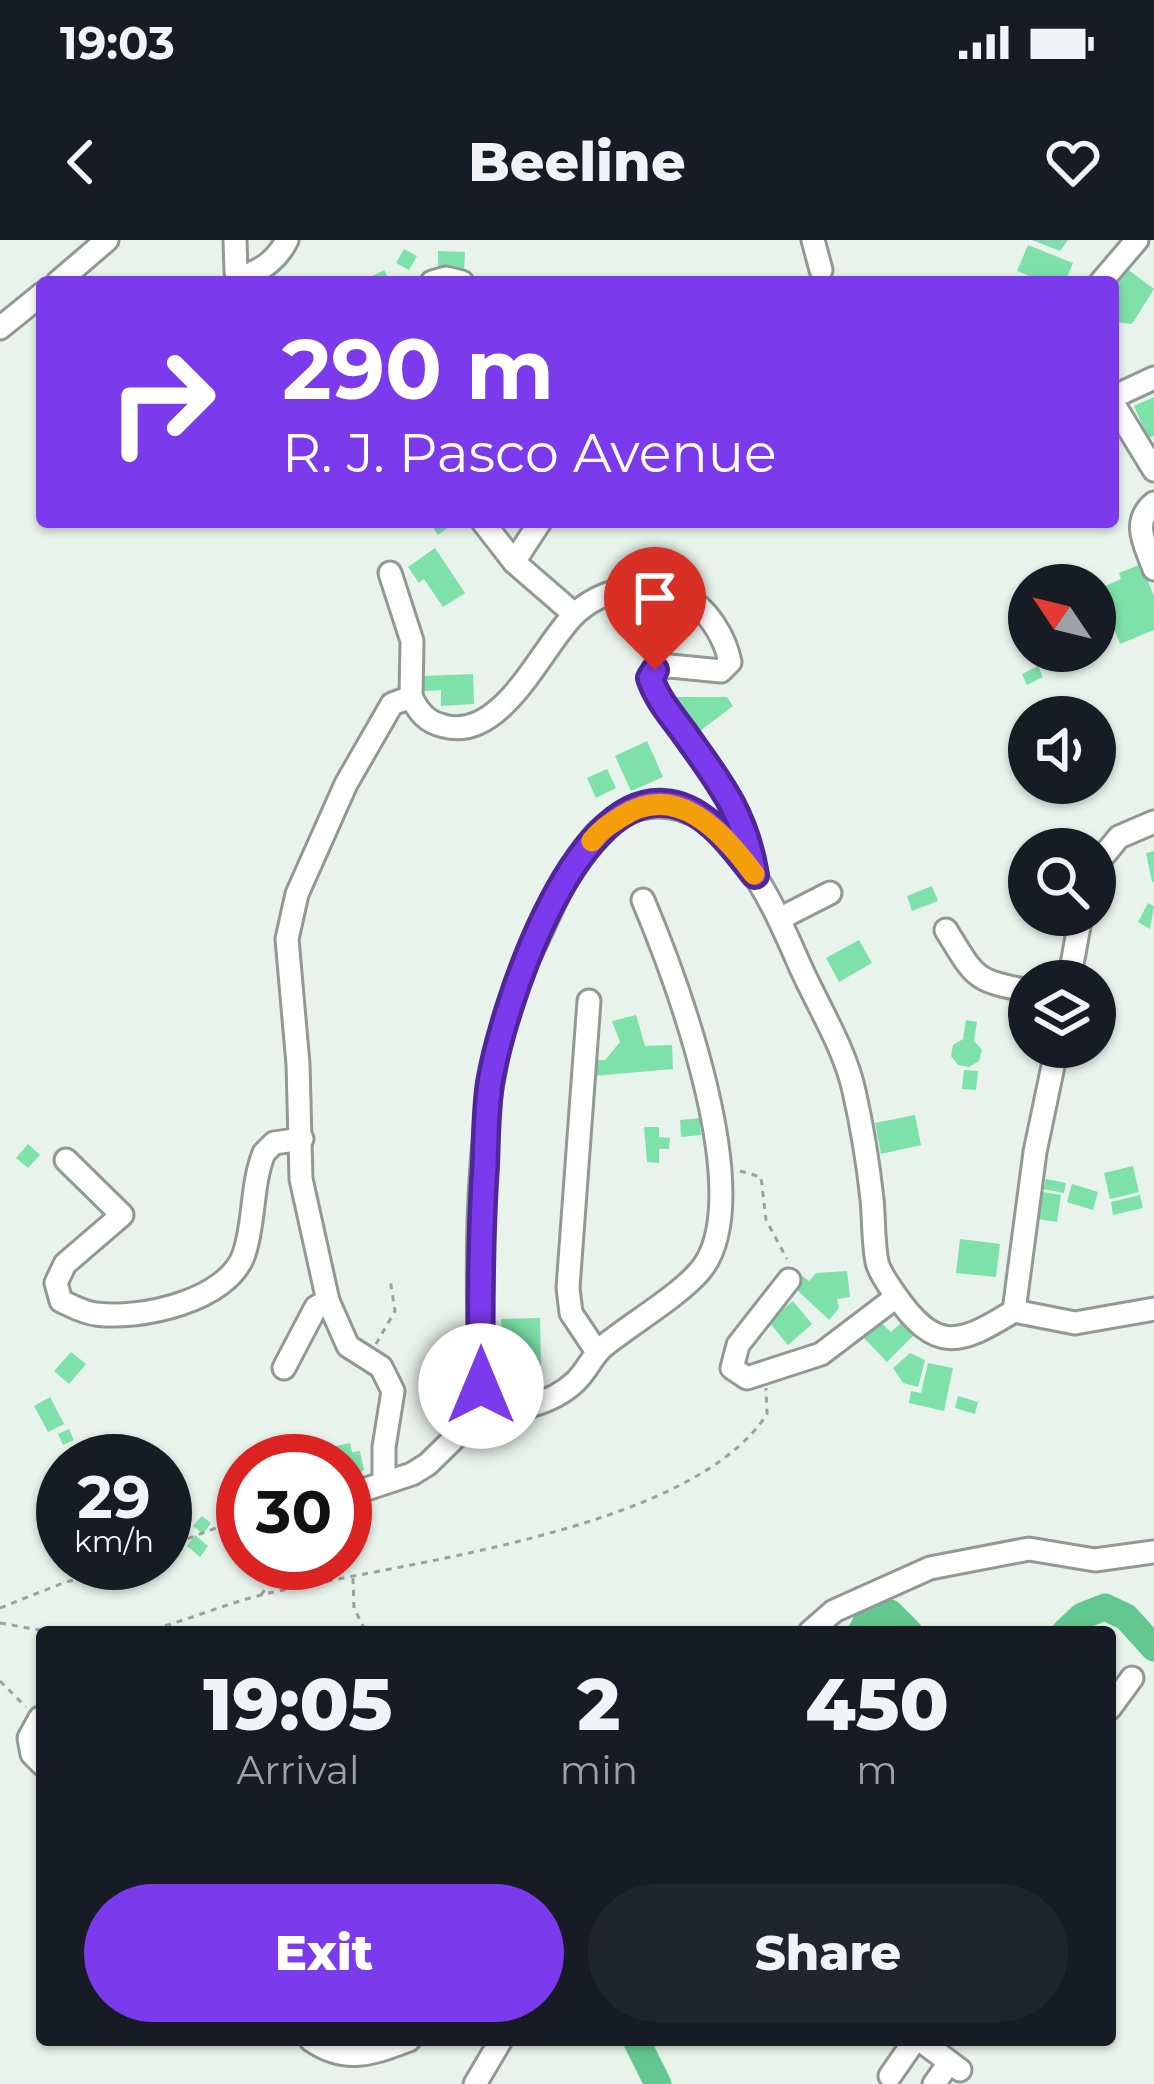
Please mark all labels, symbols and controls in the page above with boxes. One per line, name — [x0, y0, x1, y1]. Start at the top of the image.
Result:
text: 19:03 — [60, 15, 175, 70]
icon: back — [48, 129, 114, 195]
text: Beeline — [468, 129, 686, 195]
icon: heart — [1040, 129, 1106, 195]
text: 290 m — [282, 318, 554, 420]
icon: right — [84, 324, 240, 480]
text: R. J. Pasco Avenue — [282, 420, 777, 486]
pin — [604, 547, 706, 670]
north arrow — [1008, 564, 1116, 672]
map controls — [1008, 564, 1116, 1068]
icon: arrive — [622, 565, 688, 631]
button: sound — [1008, 696, 1116, 804]
button: search — [1008, 828, 1116, 936]
button: layers — [1008, 960, 1116, 1068]
position arrow — [418, 1323, 544, 1449]
speed limit sign: 30 — [216, 1434, 372, 1590]
text: 29 — [77, 1460, 151, 1533]
text: km/h — [74, 1523, 154, 1560]
text: 19:05 — [203, 1660, 393, 1748]
text: 2 — [577, 1660, 620, 1748]
text: 450 — [805, 1660, 949, 1748]
text: Arrival — [236, 1746, 359, 1794]
text: min — [560, 1746, 638, 1794]
text: m — [856, 1746, 898, 1794]
button: Exit — [84, 1884, 564, 2022]
button: Share — [588, 1884, 1068, 2022]

